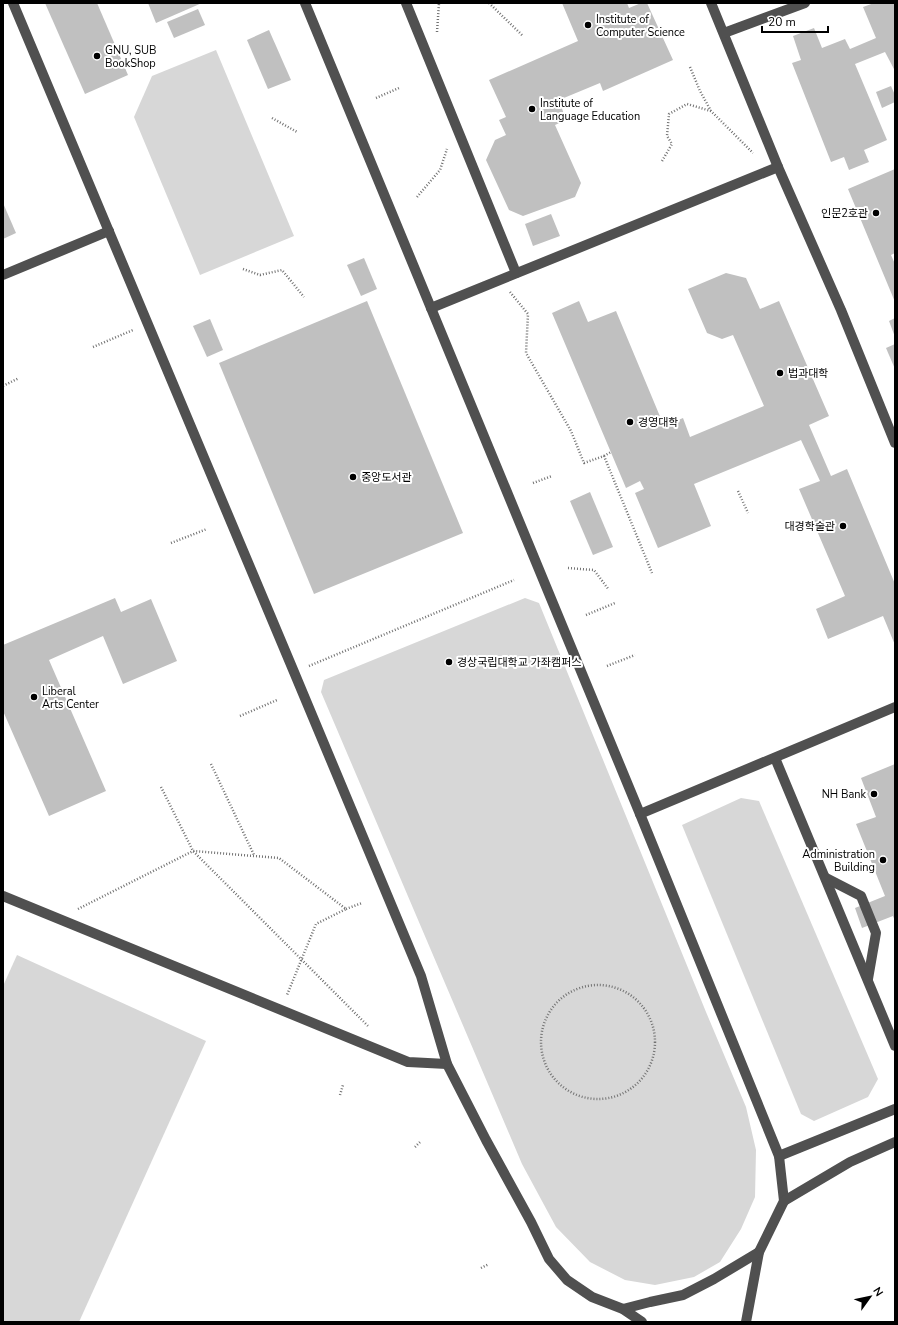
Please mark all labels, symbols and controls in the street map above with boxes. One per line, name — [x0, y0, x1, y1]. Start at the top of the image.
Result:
scale bar — [762, 8, 828, 34]
place label: Institute of Computer Science — [596, 12, 685, 40]
text: 20 m — [768, 14, 796, 30]
marker: Institute of Computer Science — [583, 20, 593, 30]
place label: GNU, SUB BookShop — [105, 43, 156, 71]
marker: GNU, SUB BookShop — [92, 51, 102, 61]
place label: Institute of Language Education — [540, 96, 640, 124]
marker: Institute of Language Education — [527, 104, 537, 114]
place label: 인문2호관 — [821, 206, 868, 221]
marker: 인문2호관 — [871, 208, 881, 218]
place label: 법과대학 — [788, 366, 828, 381]
marker: 법과대학 — [775, 368, 785, 378]
place label: 경영대학 — [638, 415, 678, 430]
marker: 경영대학 — [625, 417, 635, 427]
place label: 중앙도서관 — [361, 470, 412, 485]
marker: 중앙도서관 — [348, 472, 358, 482]
place label: 대경학술관 — [784, 519, 835, 534]
marker: 대경학술관 — [838, 521, 848, 531]
place label: 경상국립대학교 가좌캠퍼스 — [457, 655, 581, 670]
marker: 경상국립대학교 가좌캠퍼스 — [444, 657, 454, 667]
place label: Liberal Arts Center — [42, 684, 99, 712]
marker: Liberal Arts Center — [29, 692, 39, 702]
place label: NH Bank — [822, 787, 866, 802]
marker: NH Bank — [869, 789, 879, 799]
place label: Administration Building — [802, 847, 875, 875]
marker: Administration Building — [878, 855, 888, 865]
north arrow — [850, 1277, 890, 1317]
text: N — [869, 1284, 886, 1299]

